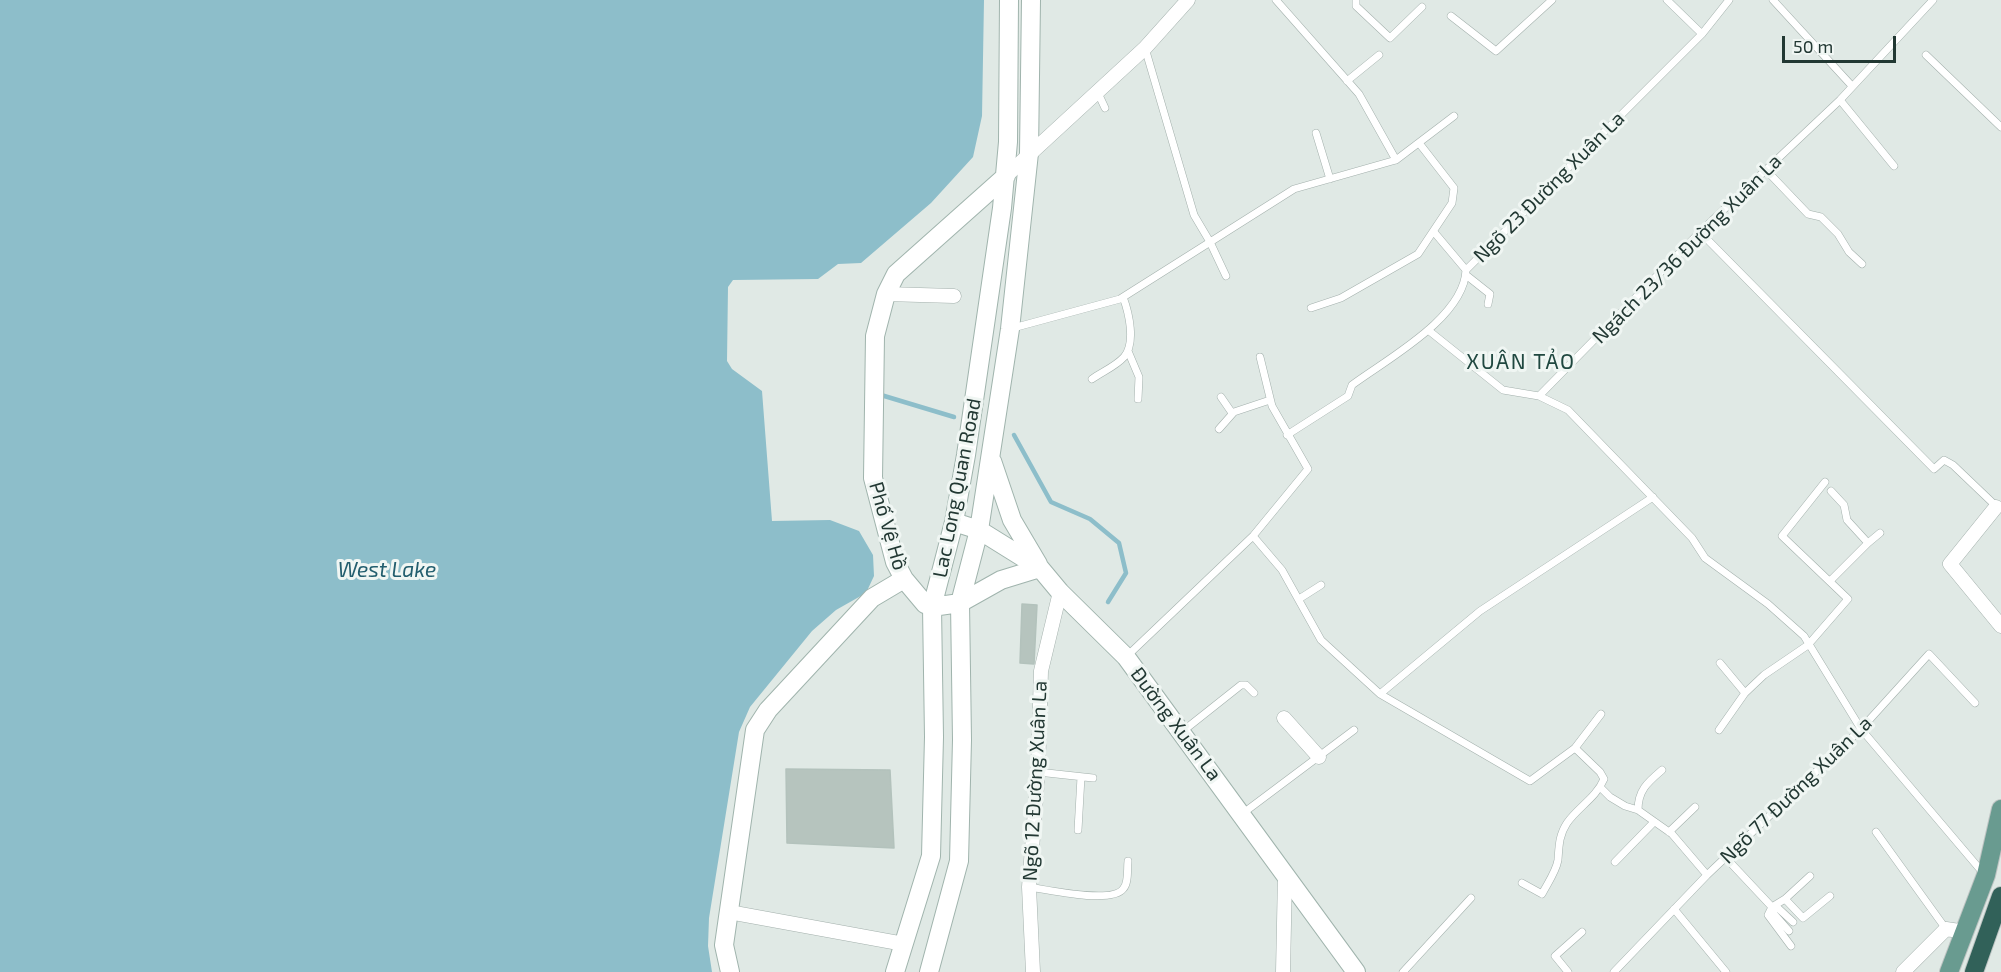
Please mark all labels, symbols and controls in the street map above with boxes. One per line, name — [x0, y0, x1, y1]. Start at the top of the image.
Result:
scale bar — [1785, 24, 1899, 62]
text: 50 m — [1793, 35, 1833, 57]
street label: Ngõ 23 Đường Xuân La — [1468, 106, 1630, 268]
street label: Ngách 23/36 Đường Xuân La — [1587, 149, 1787, 349]
district label: XUÂN TẢO — [1466, 349, 1576, 375]
street label: Lac Long Quan Road — [928, 396, 986, 580]
street label: Phố Vệ Hồ — [864, 479, 912, 573]
water label: West Lake — [338, 557, 436, 583]
street label: Đường Xuân La — [1125, 662, 1227, 786]
street label: Ngõ 12 Đường Xuân La — [1018, 680, 1052, 882]
street label: Ngõ 77 Đường Xuân La — [1715, 711, 1877, 869]

